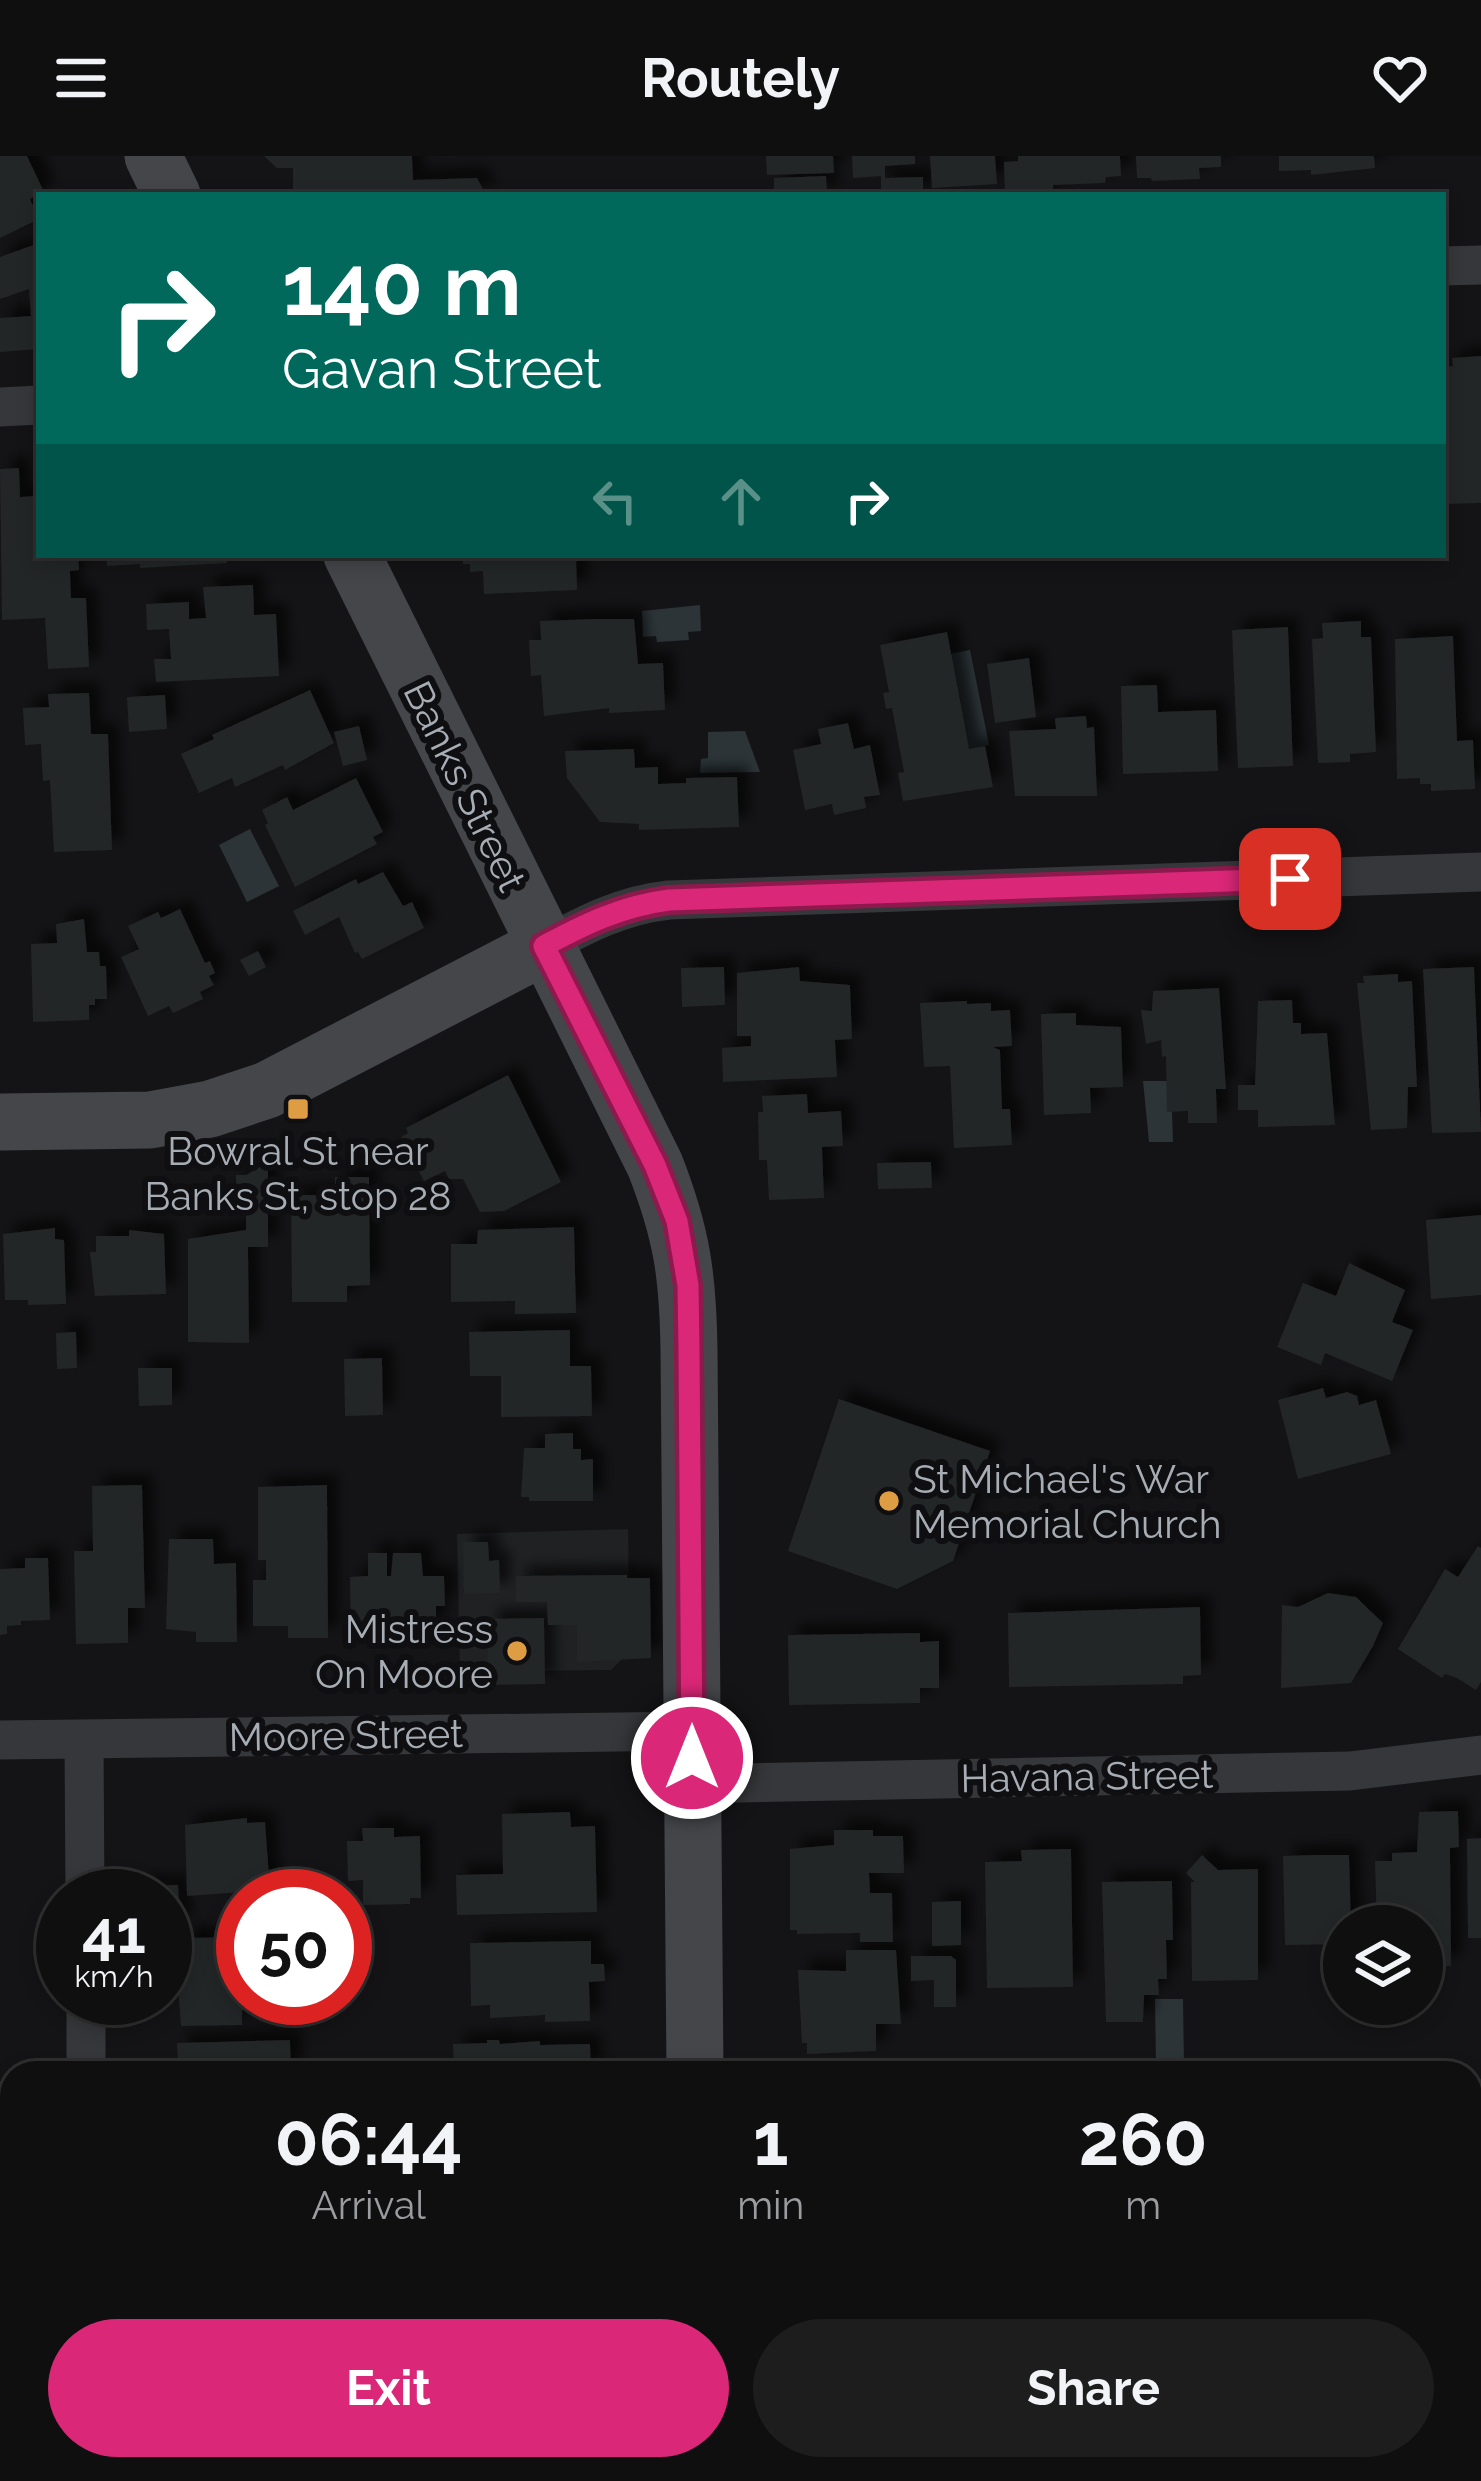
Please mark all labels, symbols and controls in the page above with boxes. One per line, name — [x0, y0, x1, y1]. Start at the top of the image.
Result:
icon: menu — [48, 45, 114, 111]
icon: heart — [1367, 45, 1433, 111]
text: Routely — [641, 46, 840, 110]
text: 140 m — [282, 236, 521, 335]
icon: right — [84, 240, 240, 396]
text: Gavan Street — [282, 337, 602, 401]
icon: left — [582, 468, 648, 534]
icon: ahead — [708, 468, 774, 534]
icon: right — [834, 468, 900, 534]
street label: Banks Street — [394, 674, 536, 898]
pin — [1239, 828, 1341, 930]
icon: arrive — [1257, 846, 1323, 912]
marker: Bowral St near Banks St, stop 28 — [285, 1096, 311, 1122]
place label: Bowral St near Banks St, stop 28 — [145, 1128, 451, 1219]
place label: St Michael's War Memorial Church — [913, 1456, 1222, 1547]
marker: St Michael's War Memorial Church — [876, 1488, 902, 1514]
place label: Mistress On Moore — [315, 1606, 493, 1697]
marker: Mistress On Moore — [504, 1638, 530, 1664]
position arrow — [629, 1695, 755, 1821]
street label: Moore Street — [228, 1710, 464, 1760]
street label: Havana Street — [960, 1751, 1214, 1801]
speed limit sign: 50 — [216, 1869, 372, 2025]
text: 41 — [82, 1897, 146, 1967]
map controls — [1323, 1905, 1443, 2025]
button: layers — [1323, 1905, 1443, 2025]
text: km/h — [74, 1959, 154, 1994]
text: 06:44 — [275, 2097, 463, 2182]
text: 1 — [753, 2097, 788, 2182]
text: 260 — [1079, 2097, 1207, 2182]
text: Arrival — [311, 2182, 426, 2228]
text: min — [737, 2182, 804, 2228]
text: m — [1125, 2182, 1161, 2228]
button: Exit — [48, 2319, 729, 2457]
button: Share — [753, 2319, 1434, 2457]

